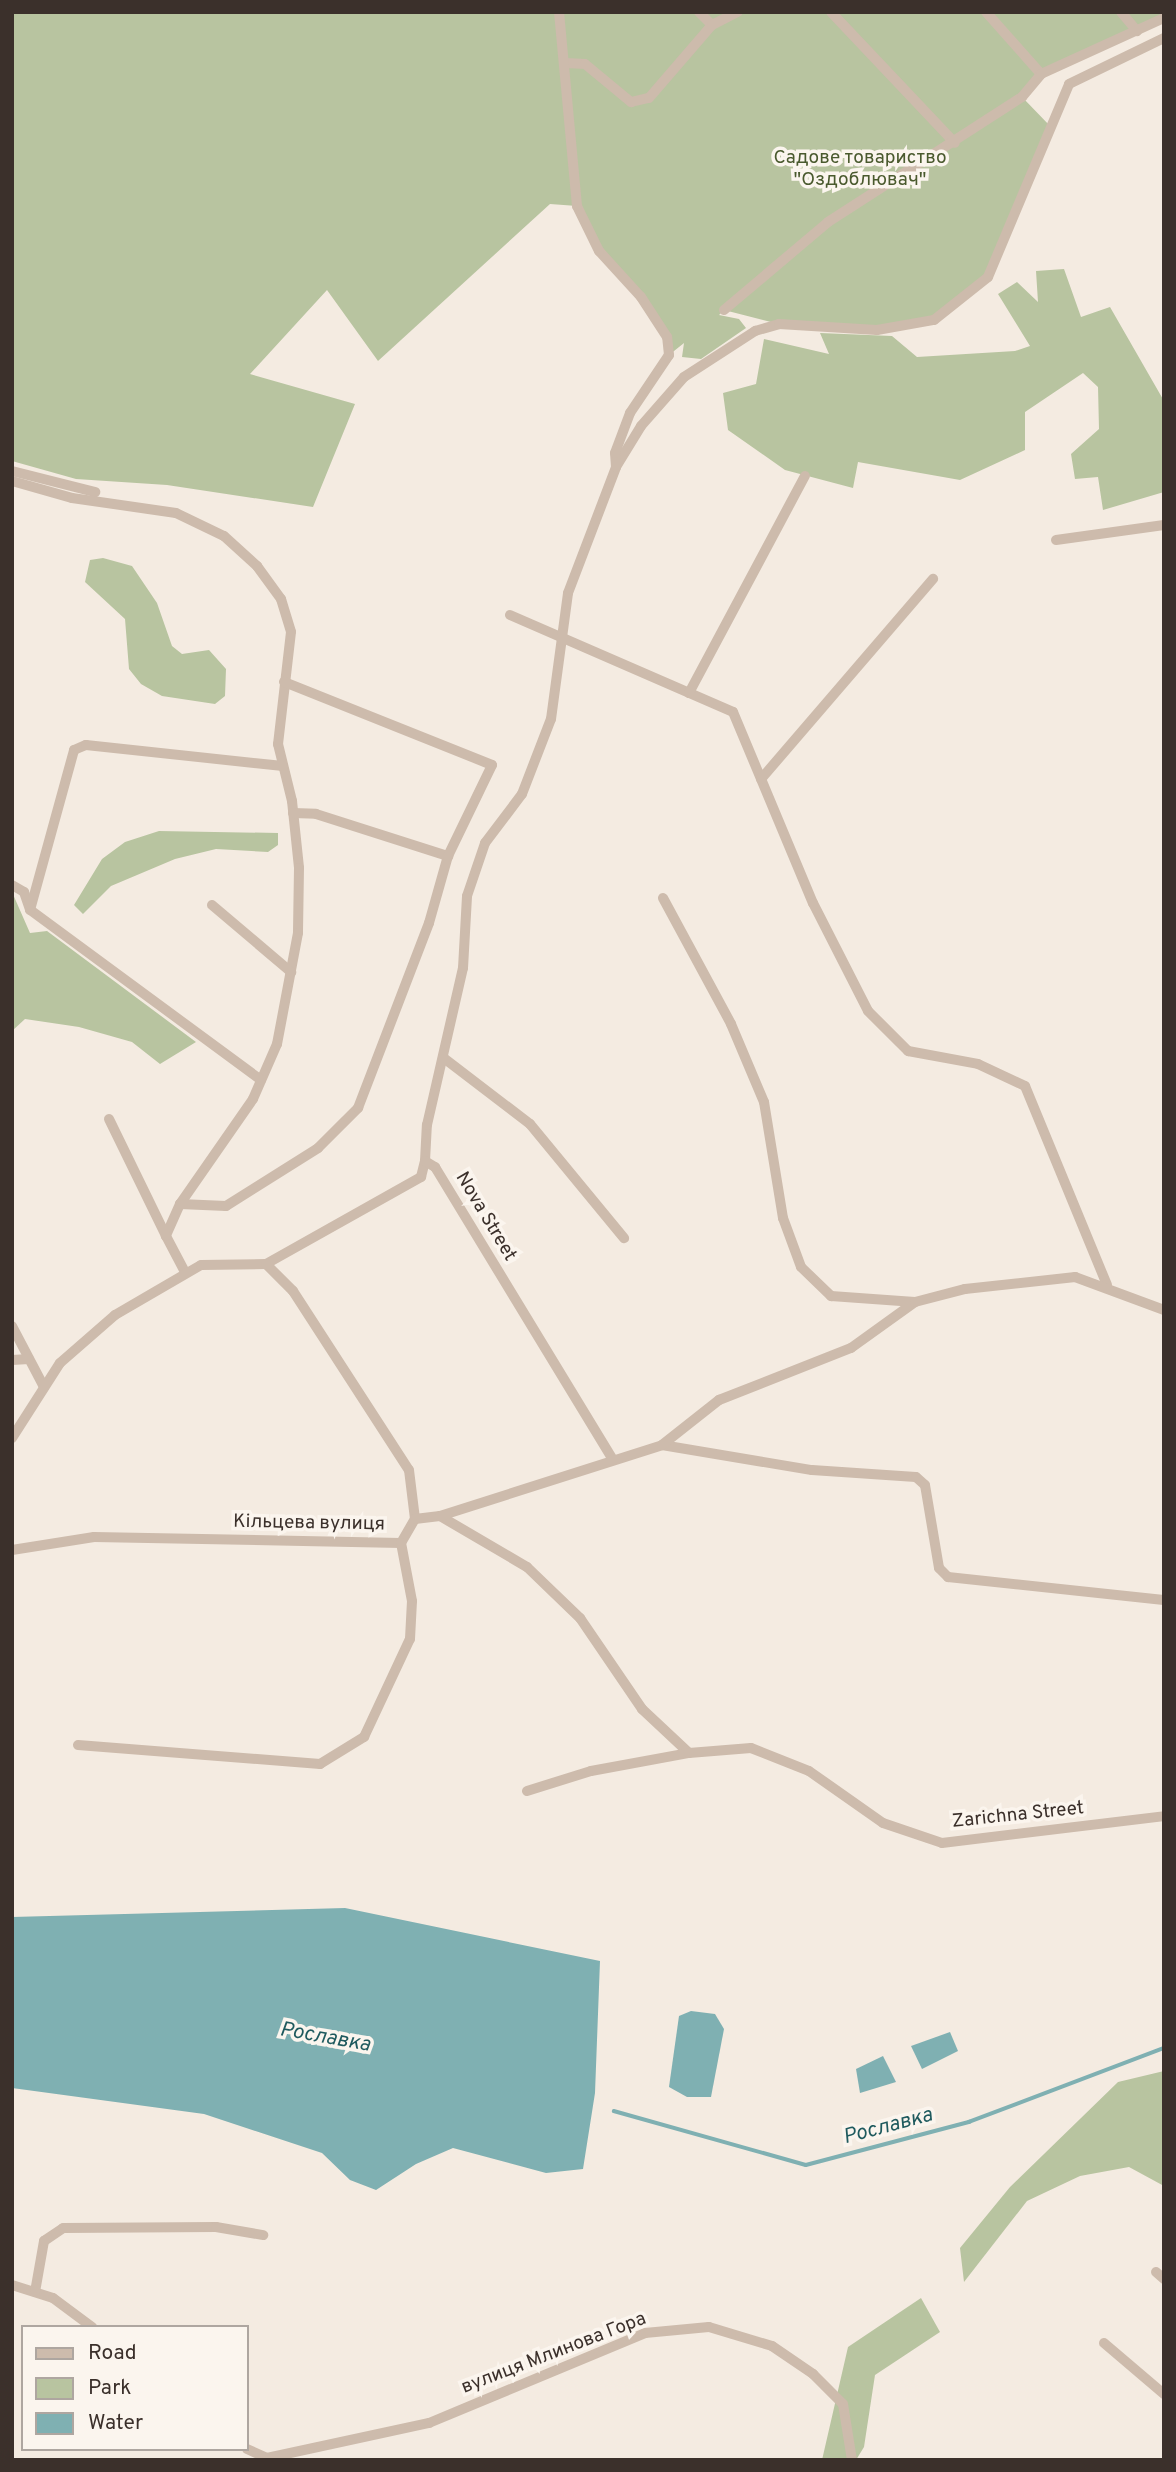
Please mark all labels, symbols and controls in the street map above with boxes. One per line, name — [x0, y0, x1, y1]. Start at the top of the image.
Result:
park label: Садове товариство "Оздоблювач" — [773, 148, 947, 192]
street label: Nova Street — [449, 1168, 521, 1266]
street label: Кільцева вулиця — [233, 1511, 385, 1537]
street label: Zarichna Street — [951, 1798, 1085, 1834]
water label: Рославка — [278, 2018, 372, 2058]
water label: Рославка — [841, 2103, 935, 2151]
street label: вулиця Млинова Гора — [458, 2308, 650, 2400]
legend — [21, 2325, 248, 2451]
text: Road — [88, 2340, 137, 2367]
text: Park — [88, 2375, 131, 2402]
text: Water — [88, 2410, 143, 2437]

